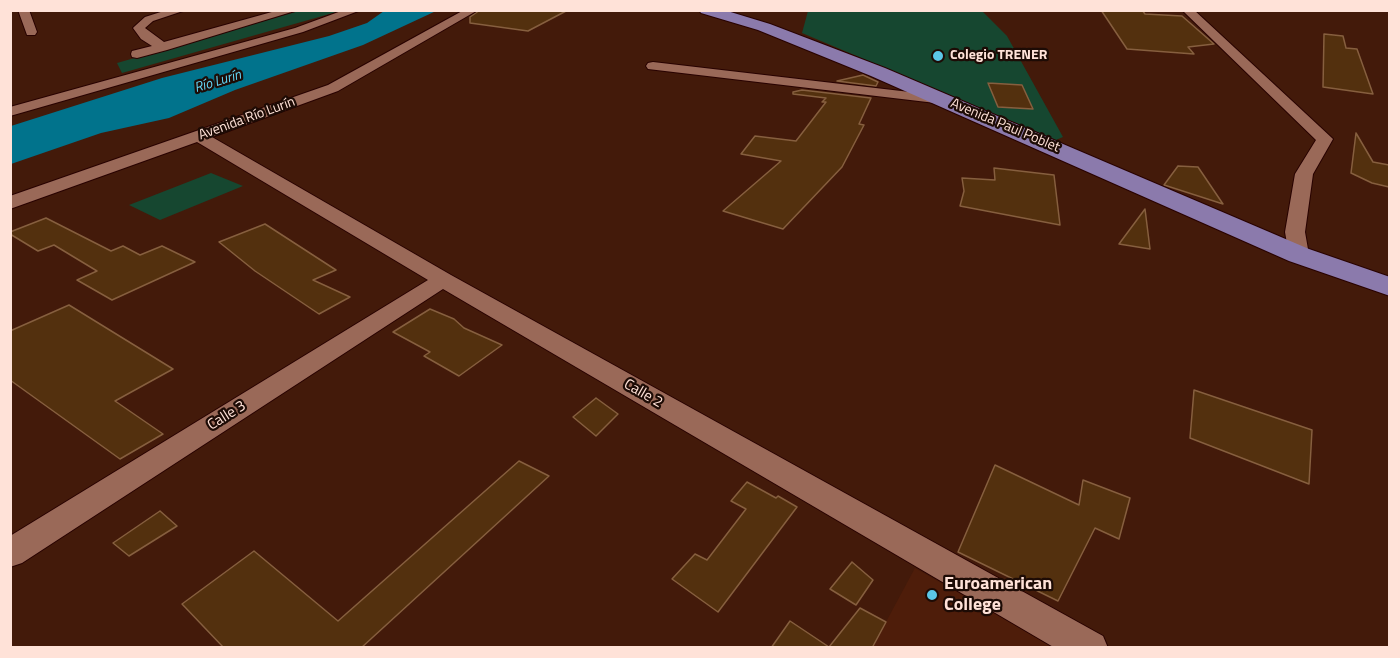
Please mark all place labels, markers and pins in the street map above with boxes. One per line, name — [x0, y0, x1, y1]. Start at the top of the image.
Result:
place label: Colegio TRENER — [950, 48, 1047, 64]
marker: Colegio TRENER — [931, 49, 945, 63]
place label: Euroamerican College — [944, 574, 1052, 616]
marker: Euroamerican College — [925, 588, 939, 602]

